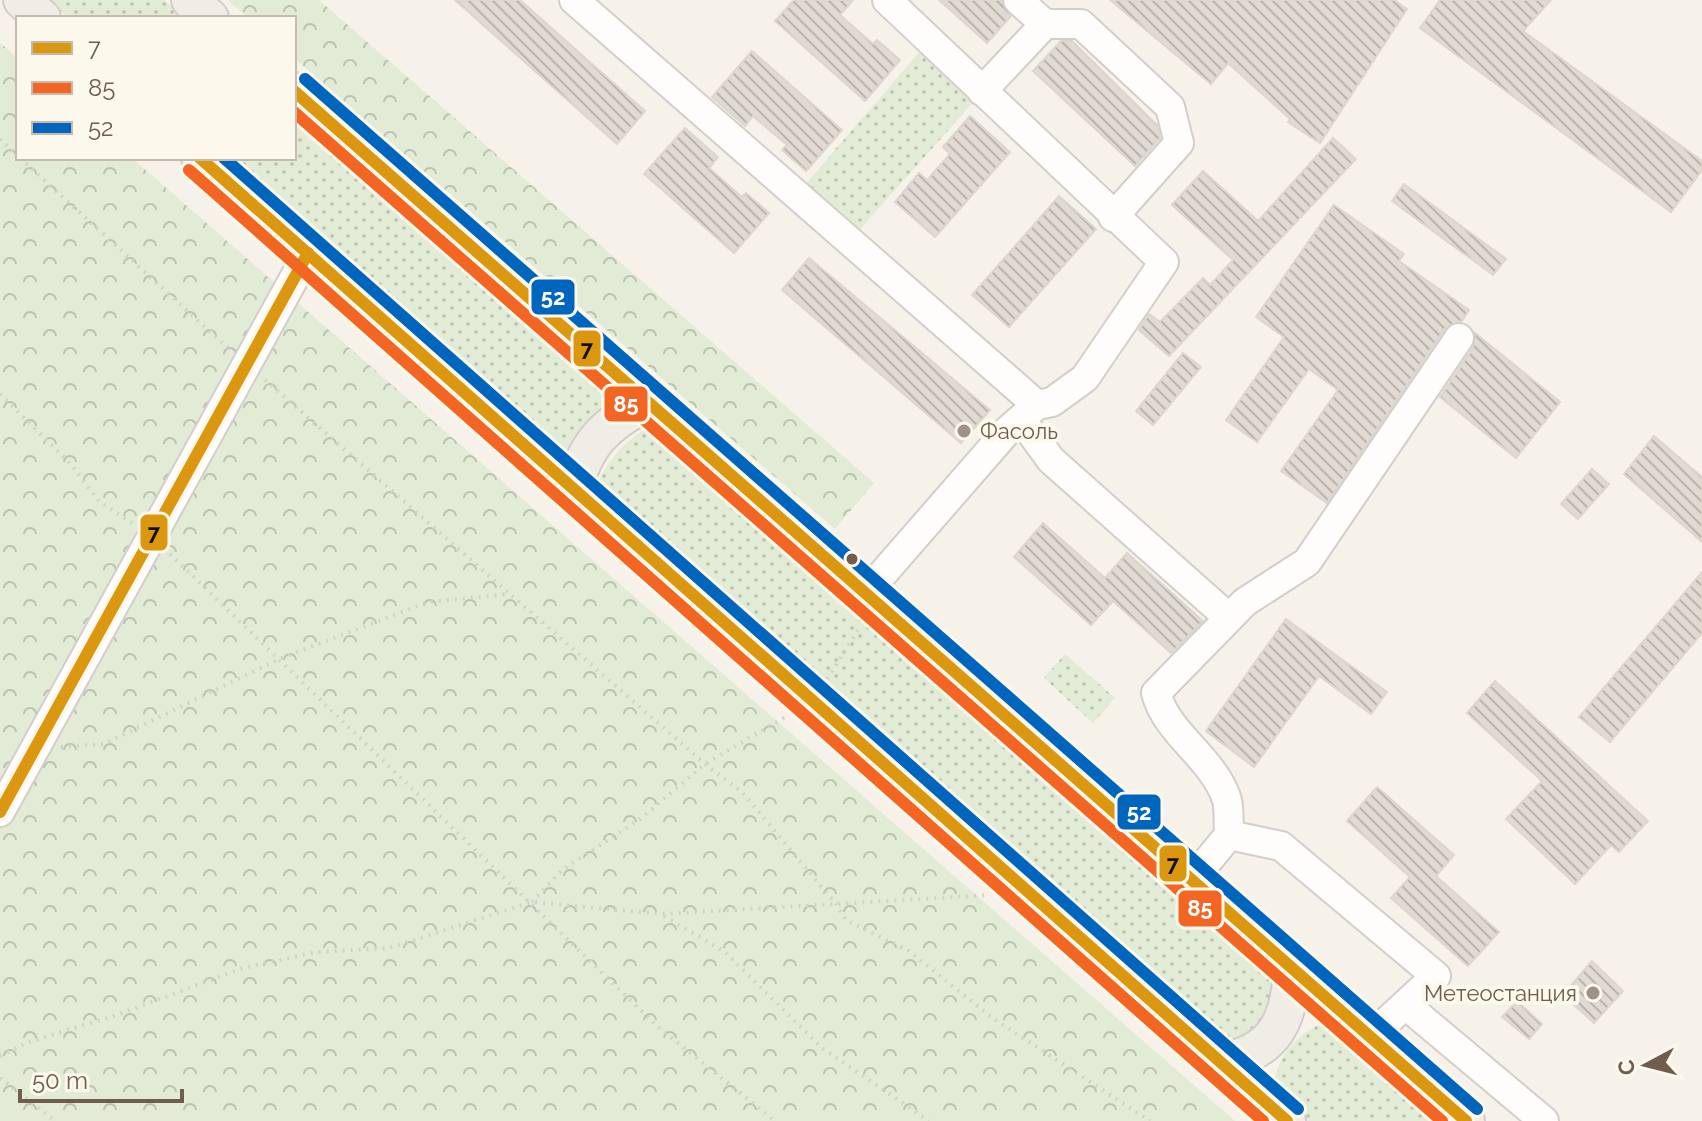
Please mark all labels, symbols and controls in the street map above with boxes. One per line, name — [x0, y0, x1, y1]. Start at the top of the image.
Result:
legend — [16, 16, 296, 160]
text: 7 — [88, 33, 101, 62]
text: 85 — [88, 73, 115, 102]
text: 52 — [88, 113, 114, 142]
line badge: 52 — [530, 278, 576, 316]
text: 52 — [541, 284, 565, 310]
line badge: 7 — [572, 329, 602, 368]
text: 7 — [581, 335, 594, 361]
line badge: 85 — [603, 385, 649, 423]
text: 85 — [613, 391, 639, 417]
place label: Фасоль — [980, 418, 1058, 444]
marker: Фасоль — [955, 422, 973, 440]
line badge: 7 — [139, 513, 169, 552]
text: 7 — [148, 519, 161, 545]
unlabelled marker — [844, 551, 860, 567]
line badge: 52 — [1116, 793, 1162, 831]
text: 52 — [1127, 799, 1151, 825]
line badge: 7 — [1158, 844, 1188, 883]
text: 7 — [1167, 850, 1180, 876]
line badge: 85 — [1177, 889, 1223, 928]
text: 85 — [1187, 895, 1213, 921]
place label: Метеостанция — [1424, 980, 1577, 1006]
marker: Метеостанция — [1584, 984, 1602, 1002]
north arrow — [1606, 1025, 1686, 1105]
scale bar — [20, 1053, 182, 1103]
text: С — [1612, 1058, 1640, 1077]
text: 50 m — [32, 1066, 88, 1095]

